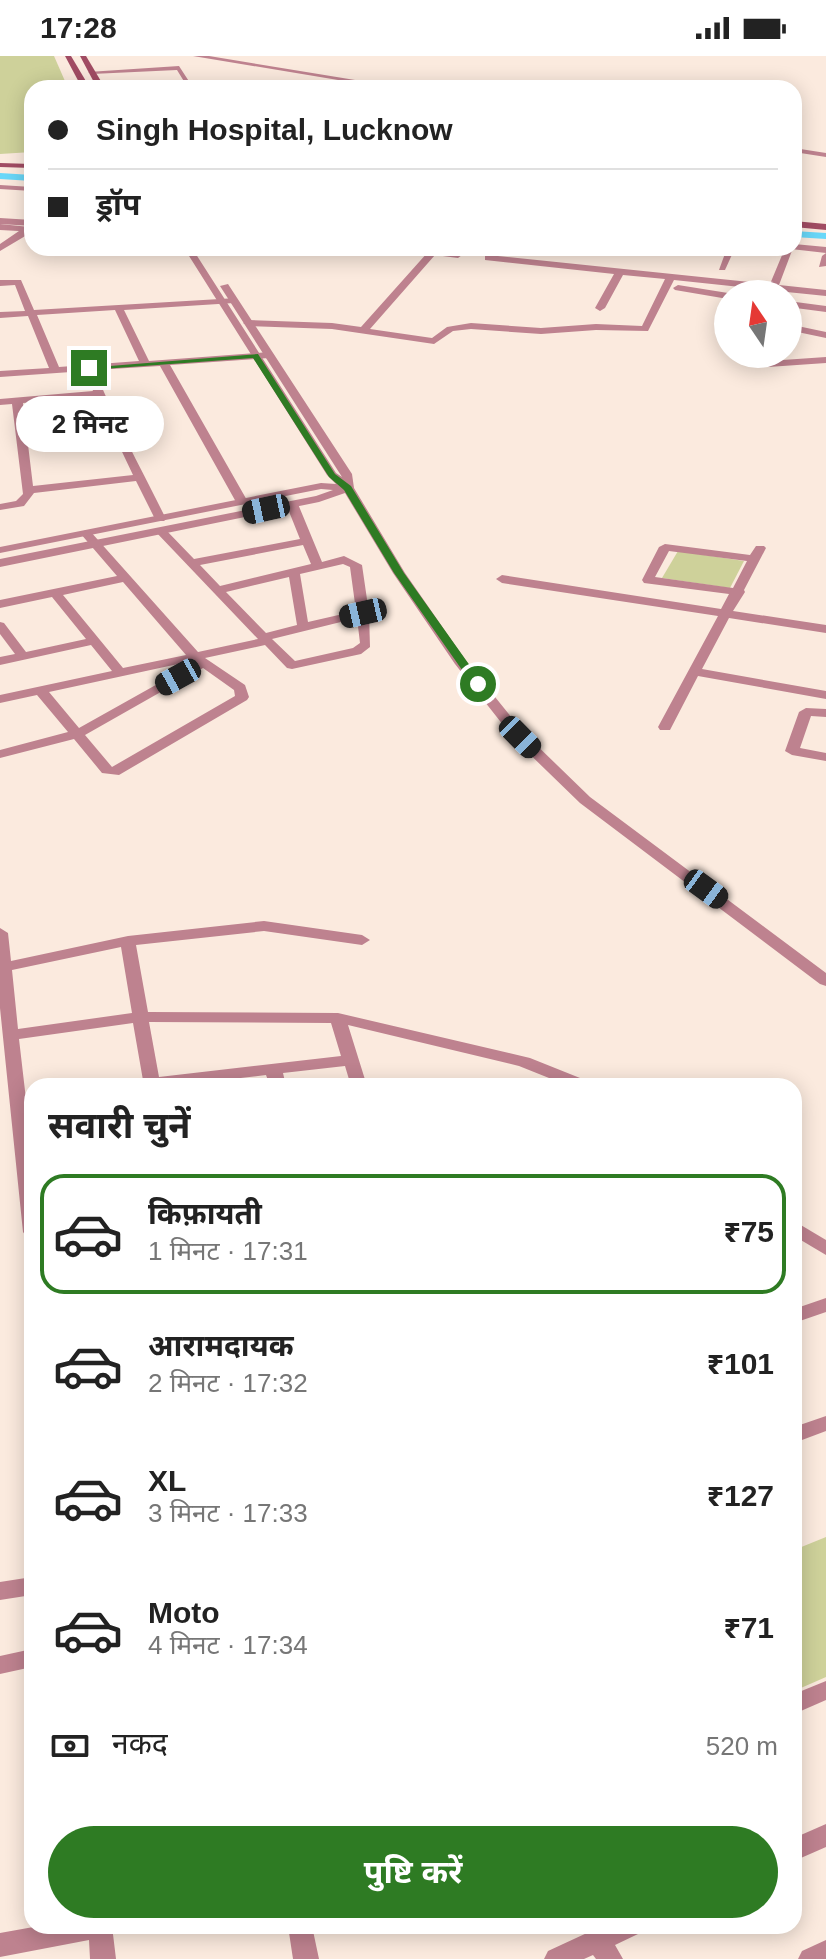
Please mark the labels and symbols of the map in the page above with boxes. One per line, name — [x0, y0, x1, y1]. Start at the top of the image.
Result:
north arrow — [714, 280, 802, 368]
route end — [71, 350, 107, 386]
callout: 2 मिनट — [15, 396, 163, 452]
car — [240, 492, 292, 526]
car — [337, 596, 389, 630]
car — [151, 655, 205, 699]
route start — [460, 666, 496, 702]
car — [495, 712, 545, 762]
car — [680, 865, 732, 913]

